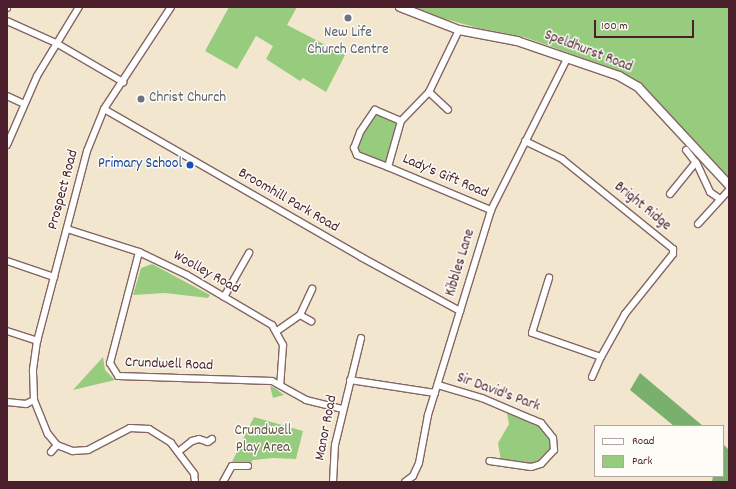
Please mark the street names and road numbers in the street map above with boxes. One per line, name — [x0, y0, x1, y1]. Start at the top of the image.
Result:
street label: Speldhurst Road — [541, 27, 635, 77]
street label: Prospect Road — [45, 148, 83, 232]
street label: Lady's Gift Road — [399, 151, 491, 203]
street label: Broomhill Park Road — [234, 165, 342, 237]
street label: Bright Ridge — [610, 179, 674, 235]
street label: Kibbles Lane — [442, 227, 480, 299]
street label: Woolley Road — [170, 247, 242, 299]
street label: Crundwell Road — [125, 354, 213, 376]
street label: Sir David's Park — [454, 370, 542, 416]
street label: Manor Road — [312, 394, 342, 462]

